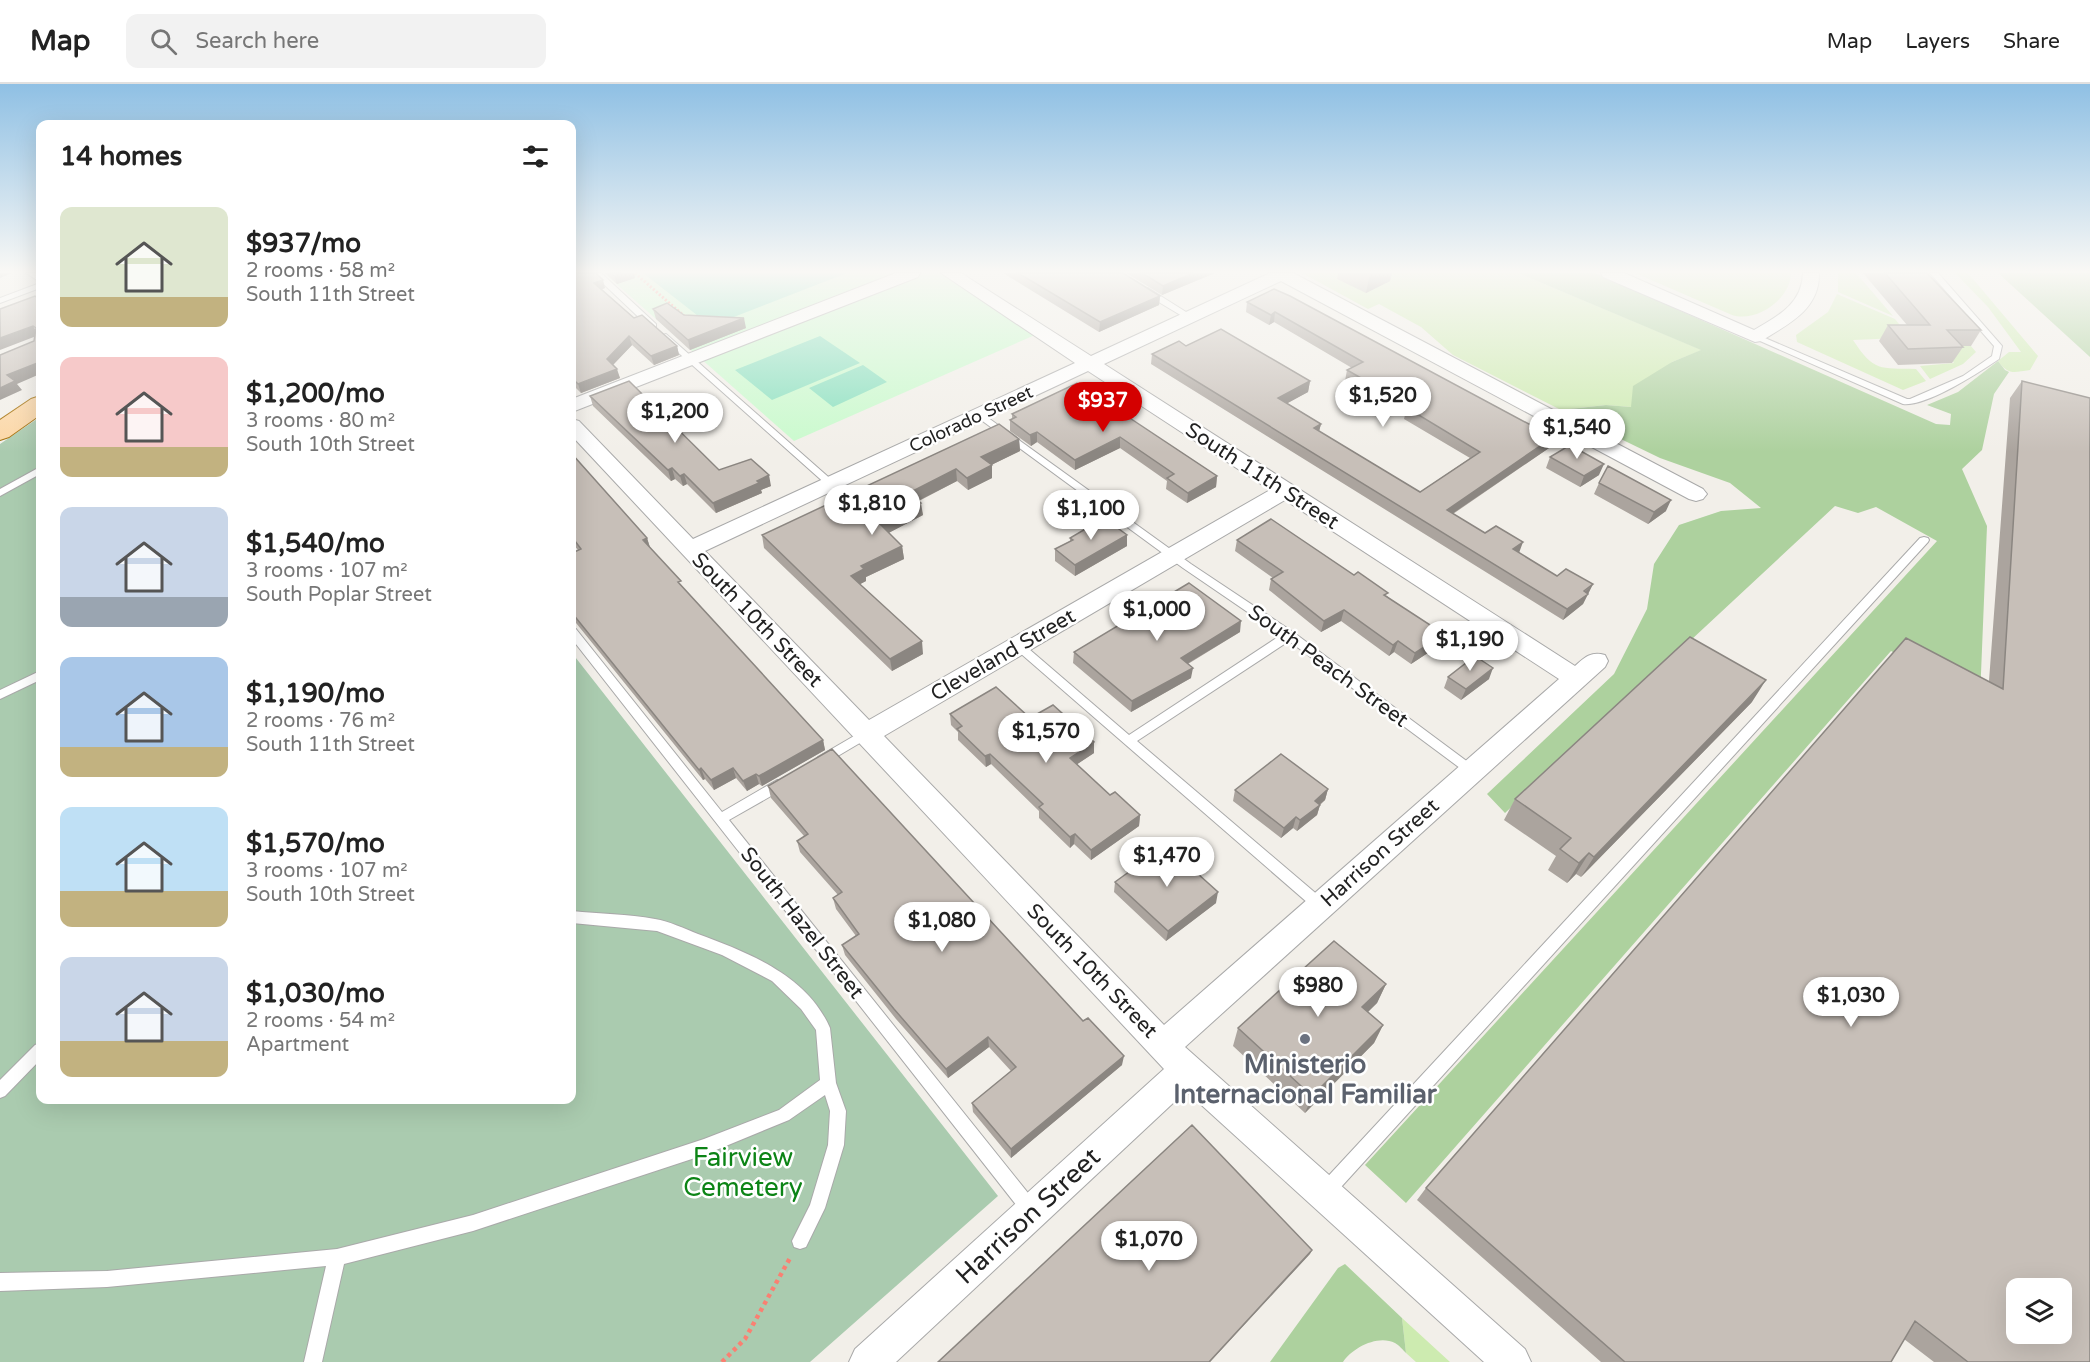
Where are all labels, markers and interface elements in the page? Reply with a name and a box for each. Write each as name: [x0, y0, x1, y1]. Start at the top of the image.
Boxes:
search box: [126, 14, 546, 68]
text: Map: [30, 24, 90, 58]
icon: search: [147, 25, 180, 58]
text: Search here: [195, 28, 319, 54]
text: Map: [1827, 29, 1872, 54]
text: Layers: [1905, 29, 1970, 54]
text: Share: [2003, 29, 2060, 54]
icon: filters: [519, 140, 552, 173]
text: 14 homes: [60, 141, 182, 172]
text: $937/mo: [246, 228, 361, 259]
icon: home: [108, 231, 180, 303]
text: 2 rooms · 58 m²: [246, 259, 395, 283]
text: South 11th Street: [246, 283, 415, 307]
pin: $1,520: [1334, 377, 1432, 428]
text: $1,200/mo: [246, 378, 385, 409]
icon: home: [108, 381, 180, 453]
street label: Colorado Street: [906, 381, 1036, 457]
pin: $937: [1067, 382, 1139, 433]
text: $1,520: [1349, 384, 1417, 408]
text: $937: [1078, 389, 1128, 413]
pin: $1,200: [626, 393, 724, 444]
text: $1,200: [641, 400, 709, 424]
text: 3 rooms · 80 m²: [246, 409, 395, 433]
pin: $1,540: [1528, 409, 1626, 460]
text: $1,540: [1543, 416, 1611, 440]
street label: South 11th Street: [1181, 417, 1343, 535]
text: South 10th Street: [246, 433, 415, 457]
pin: $1,810: [823, 485, 921, 536]
pin: $1,100: [1042, 490, 1140, 541]
text: $1,810: [838, 492, 906, 516]
text: $1,100: [1057, 497, 1125, 521]
text: $1,540/mo: [246, 528, 385, 559]
icon: home: [108, 531, 180, 603]
street label: South 10th Street: [686, 547, 828, 693]
text: 3 rooms · 107 m²: [246, 559, 408, 583]
text: South Poplar Street: [246, 583, 432, 607]
pin: $1,000: [1108, 591, 1206, 642]
text: $1,000: [1123, 598, 1191, 622]
street label: South Peach Street: [1243, 600, 1413, 732]
street label: Cleveland Street: [926, 603, 1080, 707]
pin: $1,190: [1421, 621, 1519, 672]
text: $1,190: [1436, 628, 1504, 652]
text: $1,190/mo: [246, 678, 385, 709]
icon: home: [108, 681, 180, 753]
text: 2 rooms · 76 m²: [246, 709, 395, 733]
pin: $1,570: [997, 713, 1095, 764]
text: $1,570: [1012, 720, 1080, 744]
text: South 11th Street: [246, 733, 415, 757]
street label: Harrison Street: [1316, 793, 1444, 913]
text: $1,570/mo: [246, 828, 385, 859]
icon: home: [108, 831, 180, 903]
pin: $1,470: [1118, 837, 1216, 888]
street label: South Hazel Street: [735, 842, 869, 1004]
text: $1,470: [1133, 844, 1201, 868]
text: 3 rooms · 107 m²: [246, 859, 408, 883]
text: South 10th Street: [246, 883, 415, 907]
street label: South 10th Street: [1021, 898, 1163, 1044]
pin: $1,080: [893, 902, 991, 953]
text: $1,080: [908, 909, 976, 933]
pin: $980: [1282, 967, 1354, 1018]
text: $980: [1293, 974, 1343, 998]
pin: $1,030: [1802, 977, 1900, 1028]
text: $1,030/mo: [246, 978, 385, 1009]
icon: home: [108, 981, 180, 1053]
text: $1,030: [1817, 984, 1885, 1008]
text: 2 rooms · 54 m²: [246, 1009, 395, 1033]
marker: Ministerio Internacional Familiar: [1298, 1032, 1312, 1046]
text: Apartment: [246, 1033, 349, 1057]
place label: Ministerio Internacional Familiar: [1173, 1049, 1438, 1110]
street label: Harrison Street: [949, 1141, 1107, 1291]
park label: Fairview Cemetery: [683, 1142, 803, 1203]
pin: $1,070: [1100, 1221, 1198, 1272]
text: $1,070: [1115, 1228, 1183, 1252]
map controls: [2006, 1278, 2072, 1344]
button: layers: [2006, 1278, 2072, 1344]

